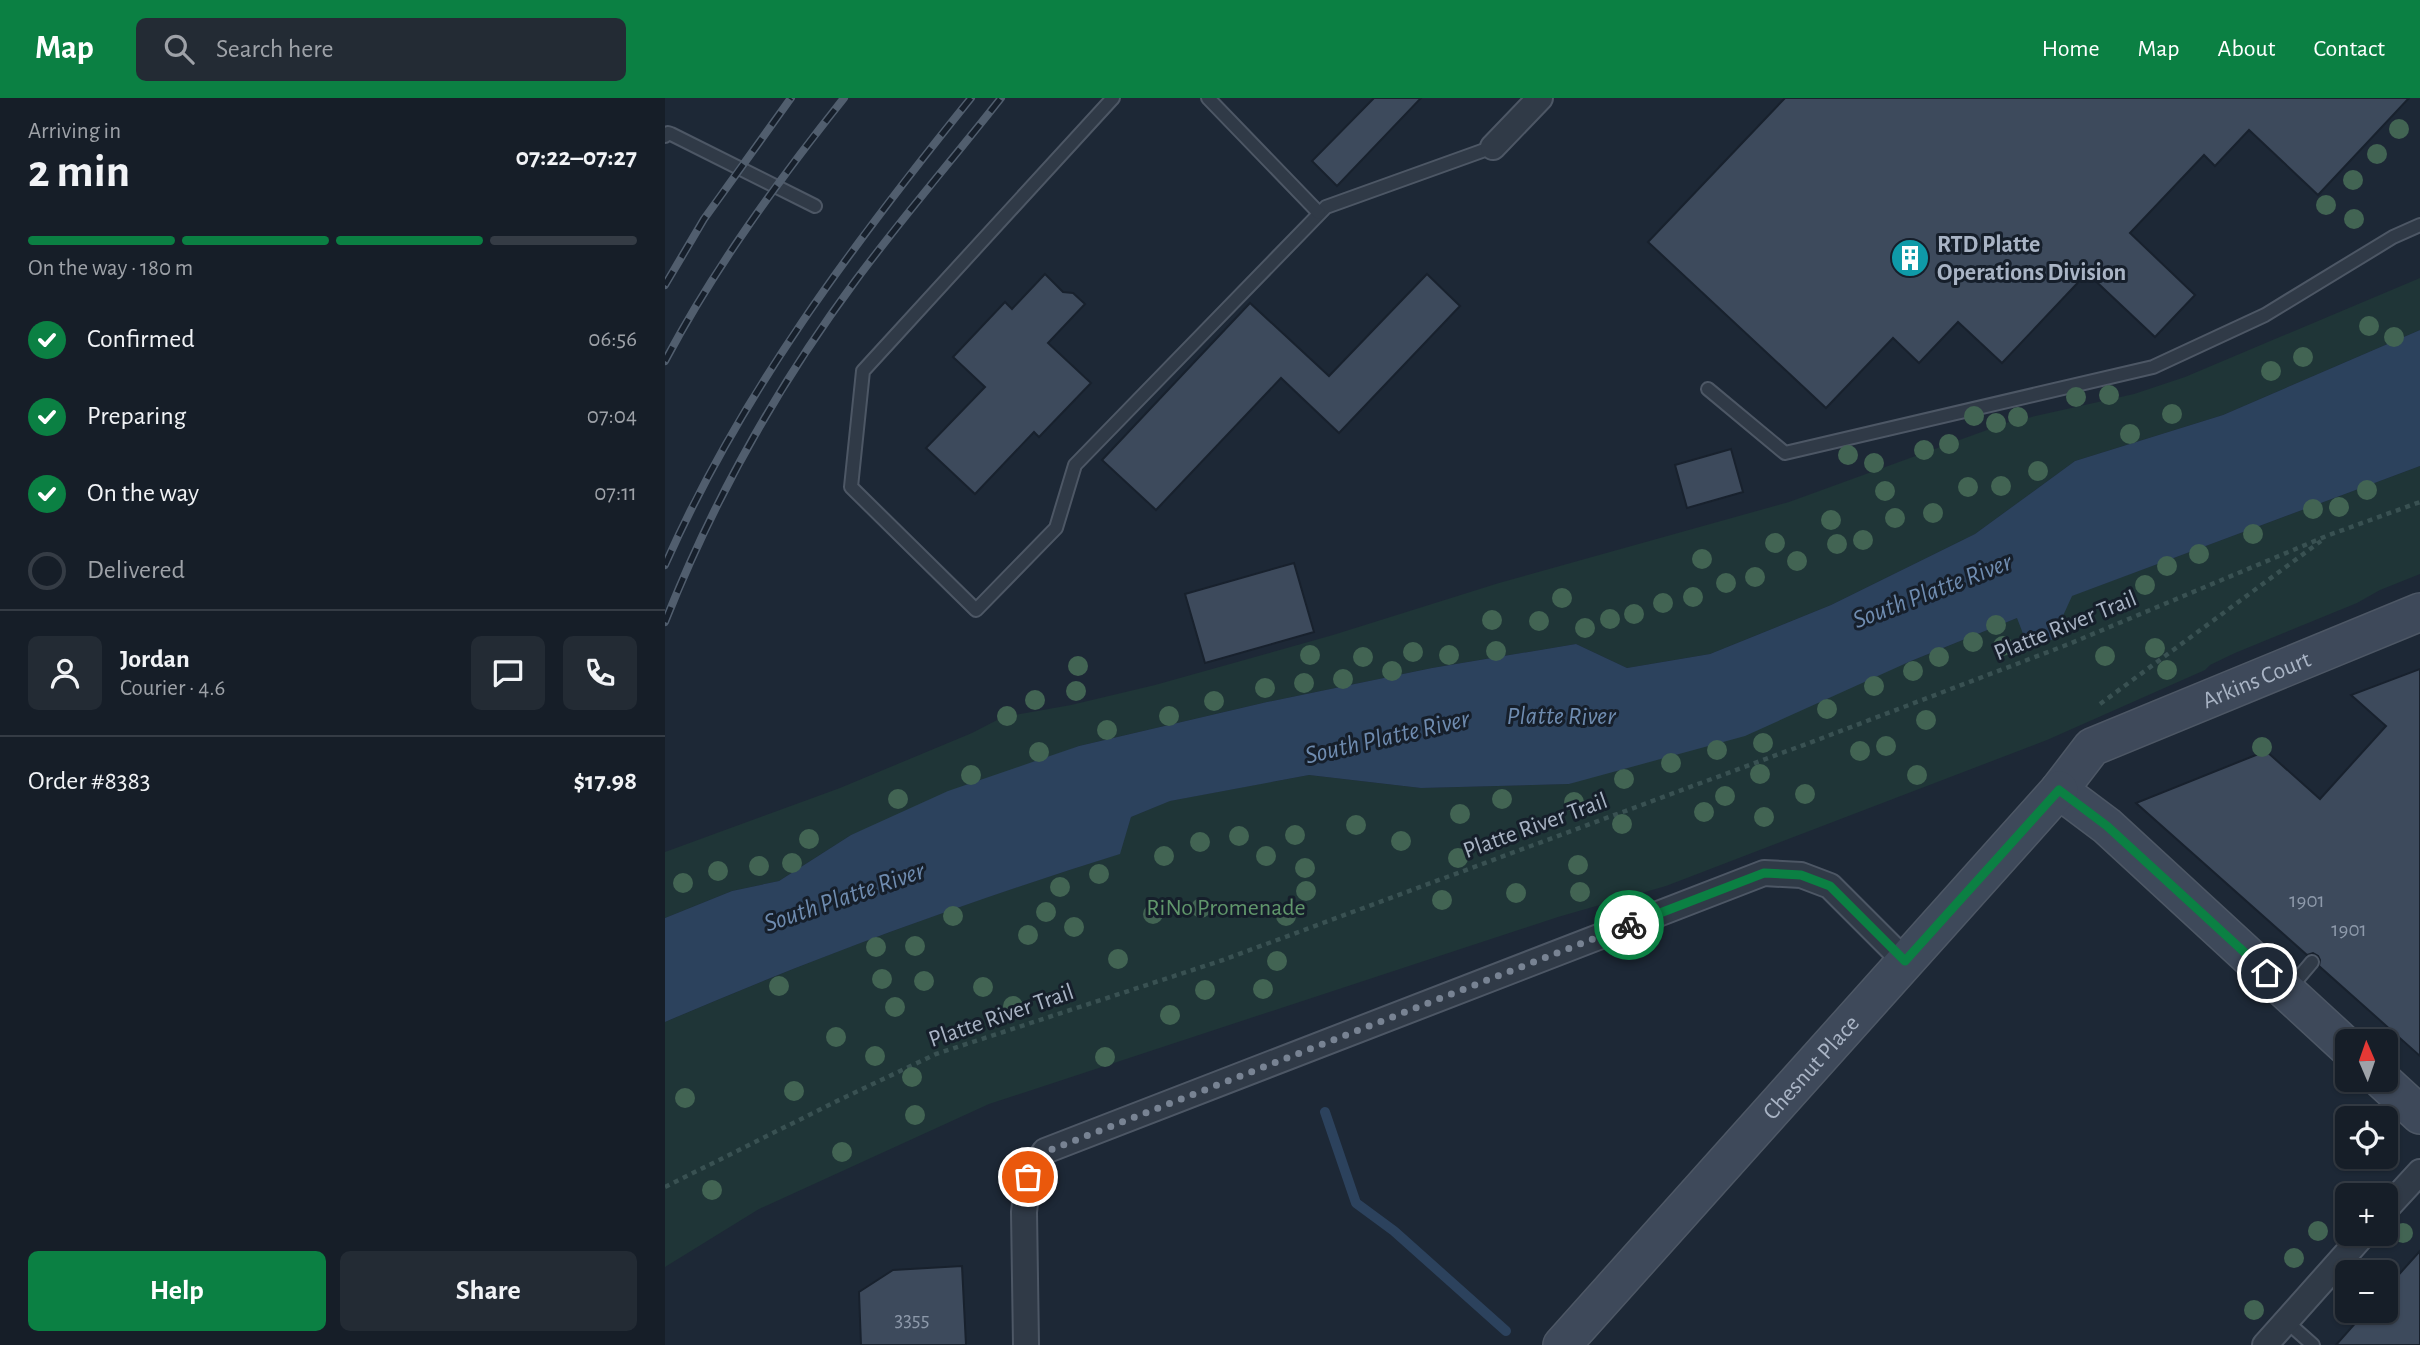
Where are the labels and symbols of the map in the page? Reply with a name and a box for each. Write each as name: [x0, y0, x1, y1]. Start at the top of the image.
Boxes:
place label: RTD Platte Operations Division: [1937, 233, 2126, 285]
building icon: RTD Platte Operations Division: [1889, 237, 1931, 279]
water label: South Platte River: [1849, 548, 2017, 633]
street label: Platte River Trail: [1991, 586, 2140, 665]
street label: Arkins Court: [2199, 647, 2314, 713]
water label: Platte River: [1506, 703, 1617, 729]
water label: South Platte River: [1302, 705, 1473, 769]
street label: Platte River Trail: [1460, 789, 1611, 863]
water label: South Platte River: [761, 857, 929, 937]
courier: [1594, 890, 1664, 960]
house number: 1901: [2289, 890, 2325, 911]
park label: RiNo Promenade: [1146, 896, 1306, 920]
house number: 1901: [2331, 919, 2367, 940]
pin: [2237, 943, 2297, 1003]
street label: Platte River Trail: [926, 980, 1077, 1052]
street label: Chesnut Place: [1759, 1011, 1864, 1125]
north arrow: [2335, 1029, 2397, 1092]
pin: [998, 1147, 1058, 1207]
house number: 3355: [895, 1309, 929, 1330]

